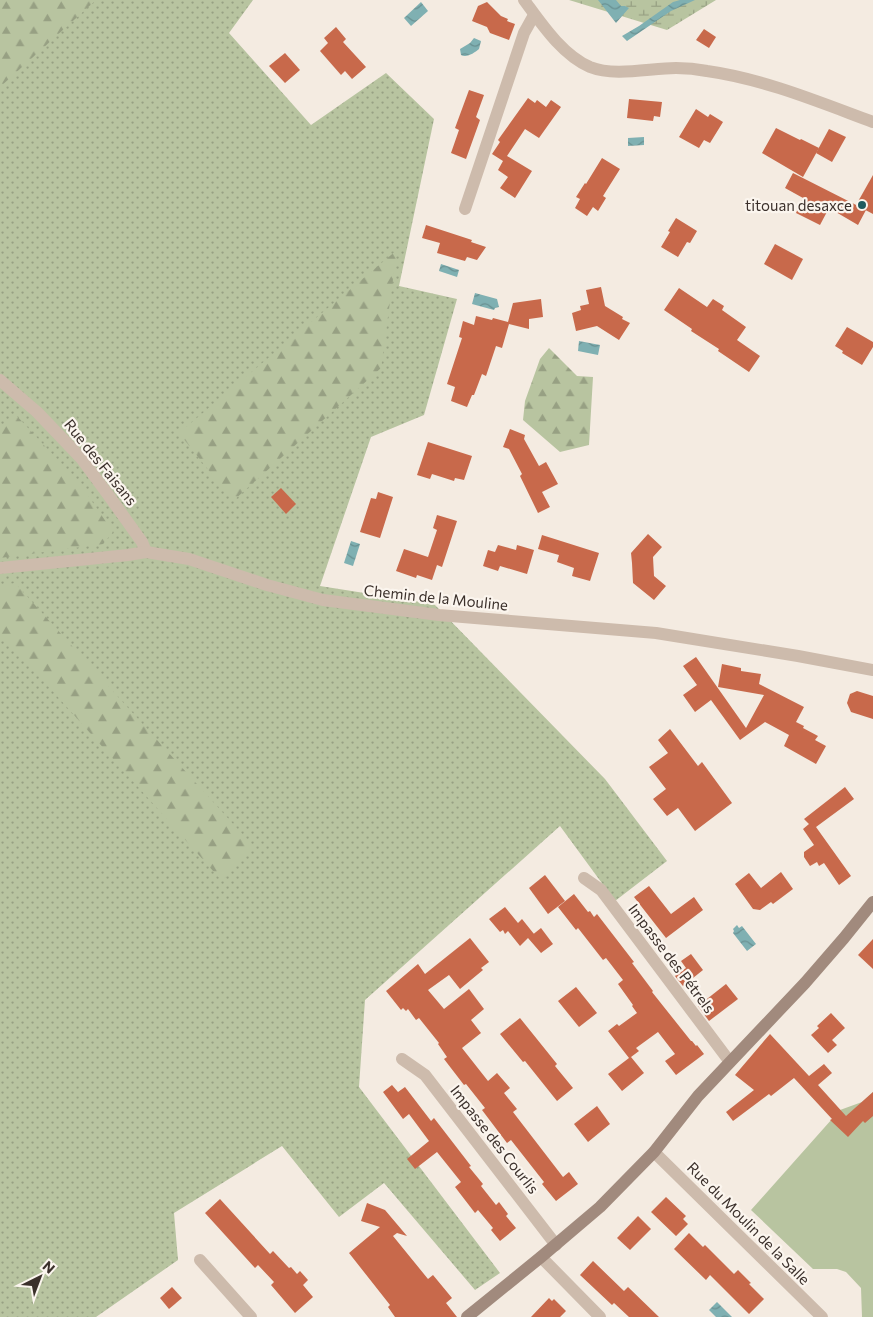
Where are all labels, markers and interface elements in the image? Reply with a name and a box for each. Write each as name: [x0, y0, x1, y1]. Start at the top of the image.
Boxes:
place label: titouan desaxce: [745, 196, 852, 214]
marker: titouan desaxce: [856, 199, 868, 211]
street label: Rue des Faisans: [61, 415, 141, 509]
street label: Chemin de la Mouline: [363, 580, 509, 614]
street label: Impasse des Pétrels: [625, 900, 719, 1016]
street label: Impasse des Courlis: [447, 1081, 543, 1197]
street label: Rue du Moulin de la Salle: [684, 1158, 814, 1288]
north arrow: [15, 1252, 65, 1302]
text: N: [39, 1257, 59, 1277]

